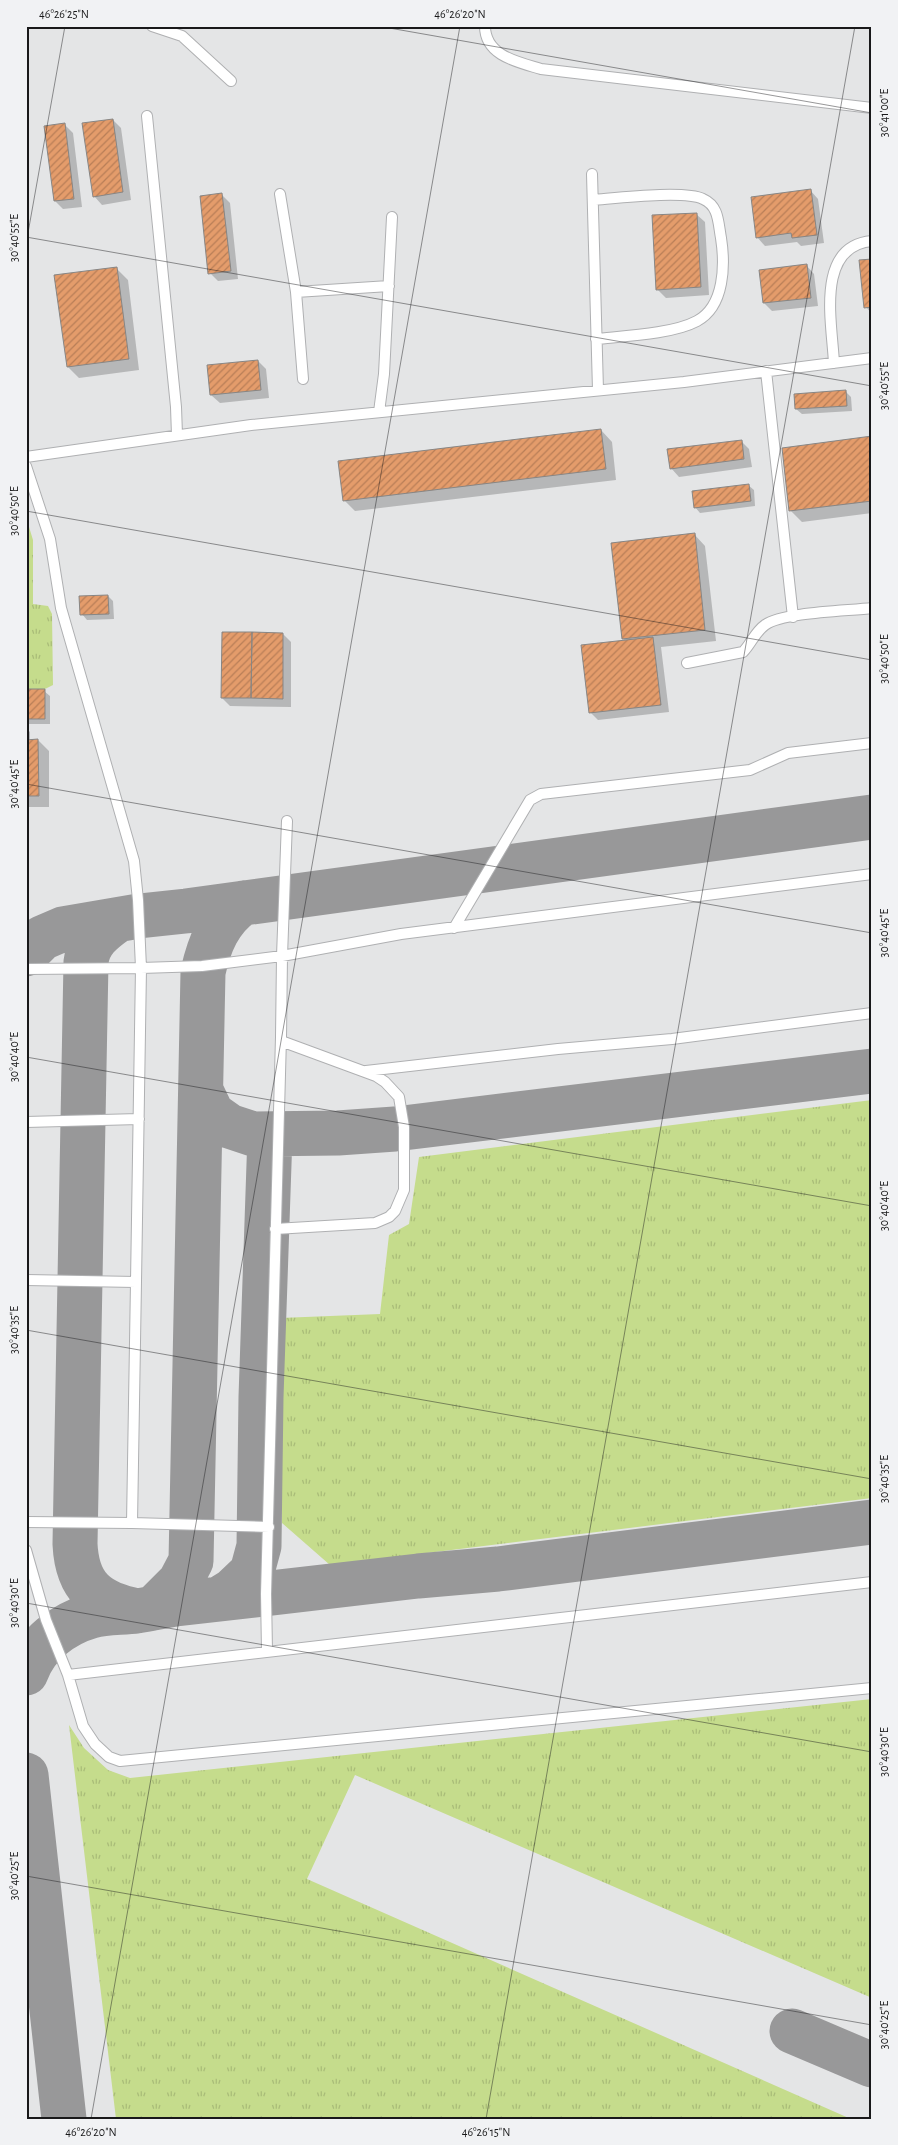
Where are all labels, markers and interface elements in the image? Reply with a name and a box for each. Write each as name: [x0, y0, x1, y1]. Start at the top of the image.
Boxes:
text: 46°26'25"N: [39, 8, 89, 20]
text: 46°26'20"N: [434, 8, 486, 20]
text: 30°41'00"E: [878, 89, 890, 137]
text: 30°40'55"E: [8, 214, 20, 262]
text: 30°40'55"E: [878, 362, 890, 410]
text: 30°40'50"E: [8, 486, 20, 536]
text: 30°40'50"E: [878, 634, 890, 684]
text: 30°40'45"E: [8, 759, 20, 808]
text: 30°40'45"E: [878, 908, 890, 957]
text: 30°40'40"E: [8, 1032, 20, 1082]
text: 30°40'40"E: [878, 1181, 890, 1231]
text: 30°40'35"E: [8, 1306, 20, 1354]
text: 30°40'35"E: [878, 1455, 890, 1503]
text: 30°40'30"E: [8, 1578, 20, 1628]
text: 30°40'30"E: [878, 1727, 890, 1777]
text: 30°40'25"E: [8, 1852, 20, 1900]
text: 30°40'25"E: [878, 2001, 890, 2049]
text: 46°26'20"N: [65, 2126, 117, 2138]
text: 46°26'15"N: [462, 2126, 510, 2138]

